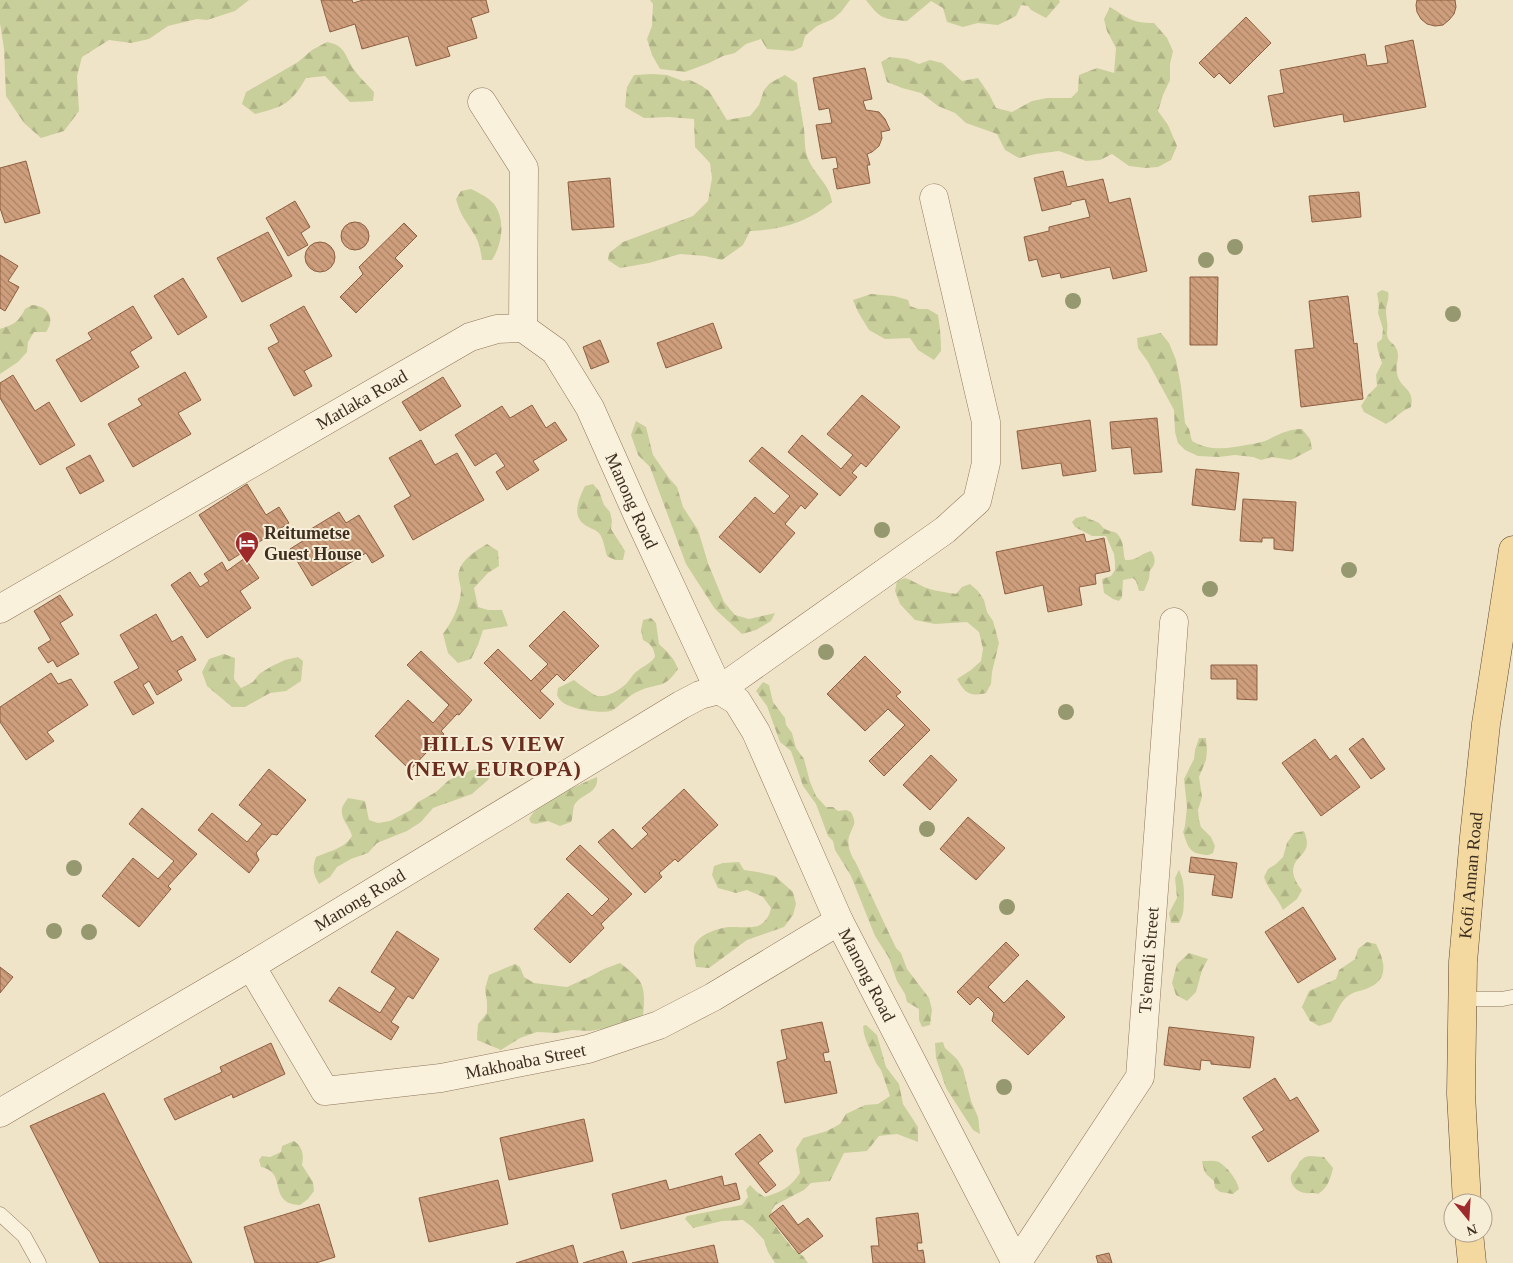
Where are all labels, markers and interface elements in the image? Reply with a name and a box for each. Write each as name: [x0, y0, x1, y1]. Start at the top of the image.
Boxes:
street label: Matlaka Road: [313, 366, 411, 434]
street label: Manong Road: [601, 450, 662, 552]
place label: Reitumetse Guest House: [264, 523, 362, 564]
hotel icon: Reitumetse Guest House: [234, 530, 260, 564]
district label: HILLS VIEW (NEW EUROPA): [406, 731, 582, 781]
street label: Kofi Annan Road: [1455, 811, 1487, 940]
street label: Manong Road: [311, 865, 409, 935]
street label: Ts'emeli Street: [1135, 906, 1163, 1014]
street label: Manong Road: [834, 925, 899, 1025]
street label: Makhoaba Street: [463, 1040, 587, 1083]
north arrow: [1443, 1193, 1493, 1243]
text: N: [1465, 1221, 1479, 1239]

